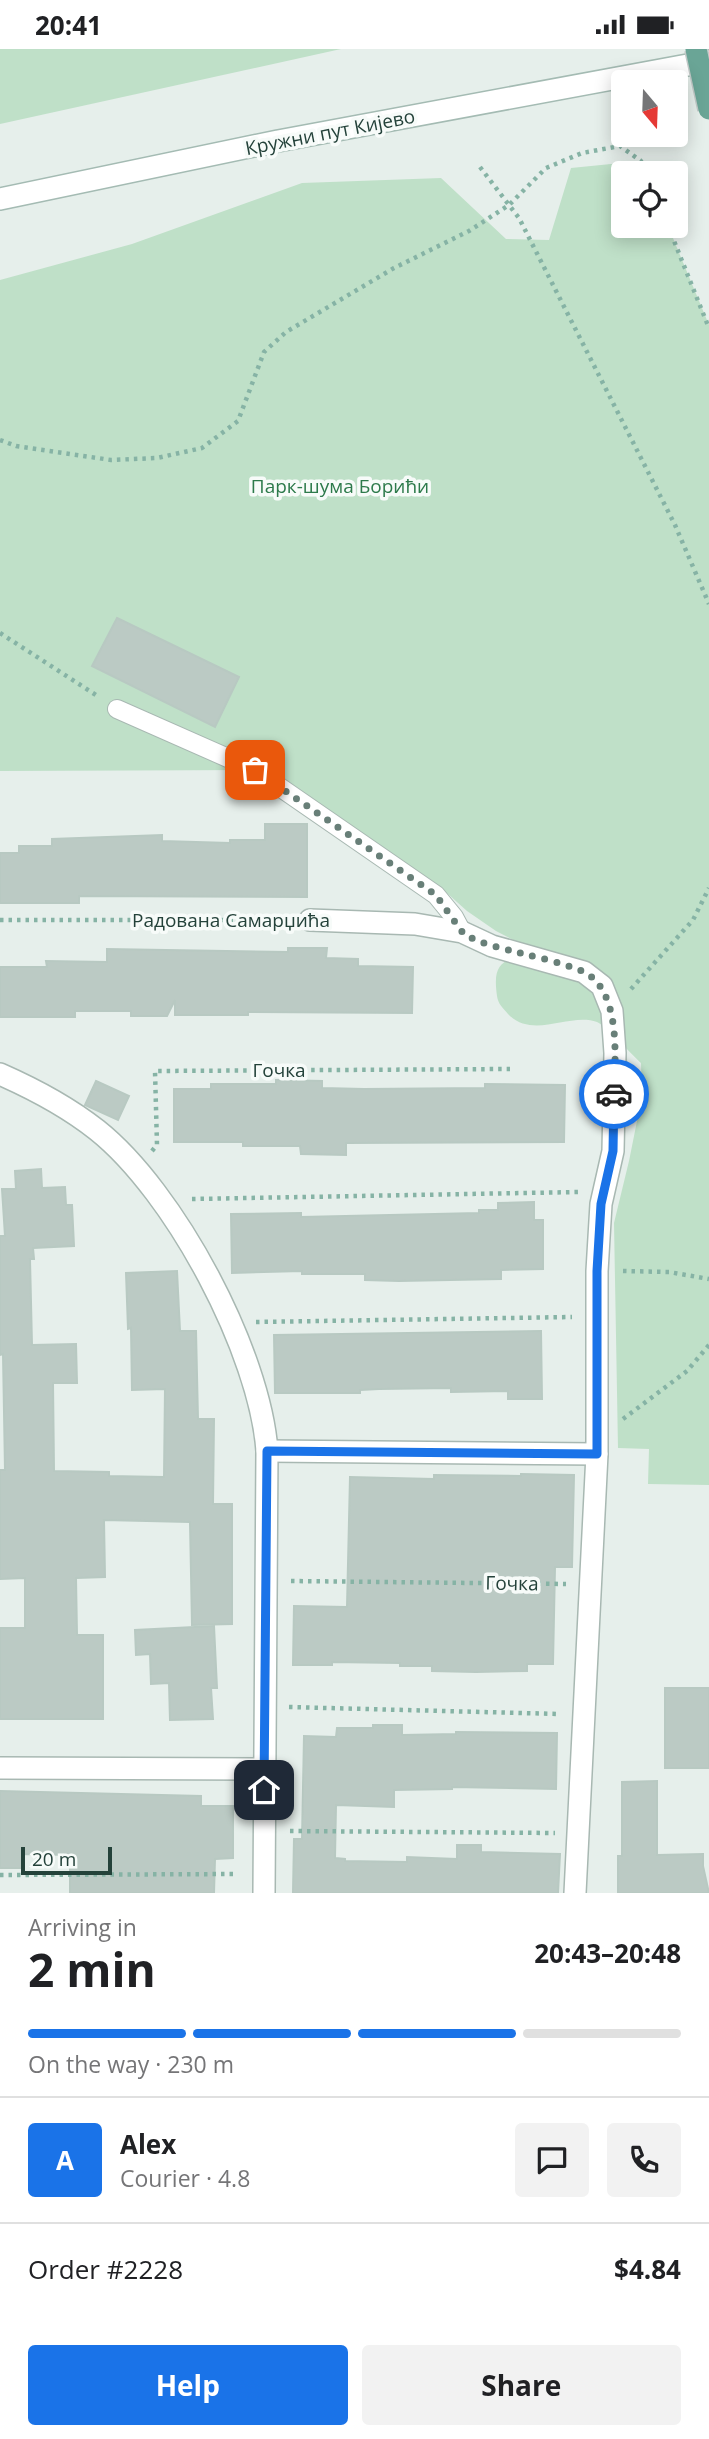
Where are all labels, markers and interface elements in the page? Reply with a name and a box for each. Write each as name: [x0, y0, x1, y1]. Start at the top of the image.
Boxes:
text: 20:41: [35, 7, 102, 43]
north arrow: [611, 70, 688, 147]
map controls: [611, 70, 688, 238]
street label: Кружни пут Кијево: [243, 103, 417, 161]
button: locate: [611, 161, 688, 238]
park label: Парк-шума Борићи: [251, 473, 429, 499]
pin: [225, 740, 285, 800]
icon: bag: [236, 751, 274, 789]
street label: Радована Самарџића: [132, 907, 330, 933]
street label: Гочка: [252, 1057, 306, 1083]
courier: [579, 1059, 649, 1129]
icon: car: [595, 1075, 633, 1113]
street label: Гочка: [485, 1570, 539, 1596]
pin: [234, 1760, 294, 1820]
icon: home: [245, 1771, 283, 1809]
scale bar: [21, 1844, 112, 1876]
text: 20 m: [32, 1846, 76, 1872]
text: Arriving in: [28, 1911, 137, 1943]
text: 20:43–20:48: [534, 1935, 681, 1971]
text: 2 min: [28, 1938, 156, 2000]
text: On the way · 230 m: [28, 2048, 234, 2080]
button: chat: [515, 2123, 589, 2197]
button: phone: [607, 2123, 681, 2197]
text: Alex: [120, 2126, 176, 2162]
text: A: [56, 2142, 74, 2178]
text: Courier · 4.8: [120, 2162, 250, 2194]
text: Order #2228: [28, 2251, 183, 2287]
text: $4.84: [614, 2251, 681, 2287]
button: Help: [28, 2345, 348, 2425]
button: Share: [362, 2345, 681, 2425]

